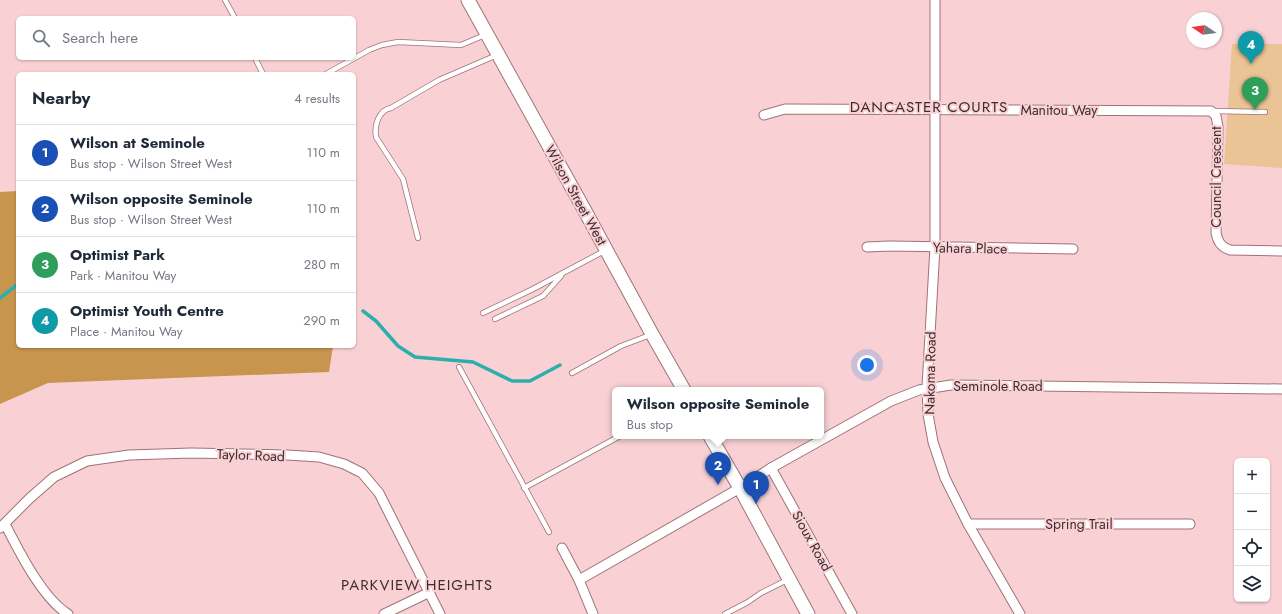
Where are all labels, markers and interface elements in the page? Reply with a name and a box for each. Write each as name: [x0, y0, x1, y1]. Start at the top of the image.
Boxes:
north arrow: [1186, 12, 1222, 48]
search box: [16, 16, 356, 60]
icon: search: [30, 27, 52, 49]
text: Search here: [62, 27, 138, 49]
pin: 4: [1238, 31, 1264, 64]
pin: 3: [1242, 77, 1268, 110]
text: Nearby: [32, 86, 90, 110]
text: 4 results: [294, 89, 340, 108]
district label: DANCASTER COURTS: [850, 96, 1008, 118]
street label: Manitou Way: [1021, 100, 1098, 120]
street label: Council Crescent: [1206, 126, 1226, 228]
text: Wilson at Seminole: [70, 132, 205, 154]
street label: Wilson Street West: [540, 141, 612, 249]
text: 1: [42, 143, 48, 162]
text: 110 m: [306, 143, 340, 162]
text: Bus stop · Wilson Street West: [70, 154, 232, 173]
text: Wilson opposite Seminole: [70, 188, 253, 210]
text: 2: [41, 199, 49, 218]
text: 110 m: [306, 199, 340, 218]
text: Bus stop · Wilson Street West: [70, 210, 232, 229]
street label: Yahara Place: [933, 237, 1007, 259]
text: Optimist Park: [70, 244, 165, 266]
text: 3: [41, 255, 49, 274]
text: 280 m: [304, 255, 340, 274]
text: Park · Manitou Way: [70, 266, 176, 285]
text: Optimist Youth Centre: [70, 300, 224, 322]
text: 4: [40, 311, 50, 330]
text: 290 m: [303, 311, 340, 330]
text: Place · Manitou Way: [70, 322, 182, 341]
street label: Nakoma Road: [919, 331, 941, 415]
your location: [857, 355, 877, 375]
street label: Seminole Road: [953, 376, 1043, 396]
popup: [612, 387, 824, 439]
text: Wilson opposite Seminole: [627, 393, 809, 415]
text: Bus stop: [627, 415, 673, 434]
street label: Taylor Road: [217, 444, 285, 466]
pin: 2: [705, 452, 731, 485]
map controls: [1234, 458, 1270, 602]
button: +: [1234, 458, 1270, 494]
pin: 1: [743, 471, 769, 504]
button: −: [1234, 494, 1270, 530]
street label: Sioux Road: [787, 507, 837, 575]
street label: Spring Trail: [1045, 514, 1113, 534]
button: locate: [1234, 530, 1270, 566]
button: layers: [1234, 566, 1270, 602]
district label: PARKVIEW HEIGHTS: [341, 574, 493, 596]

